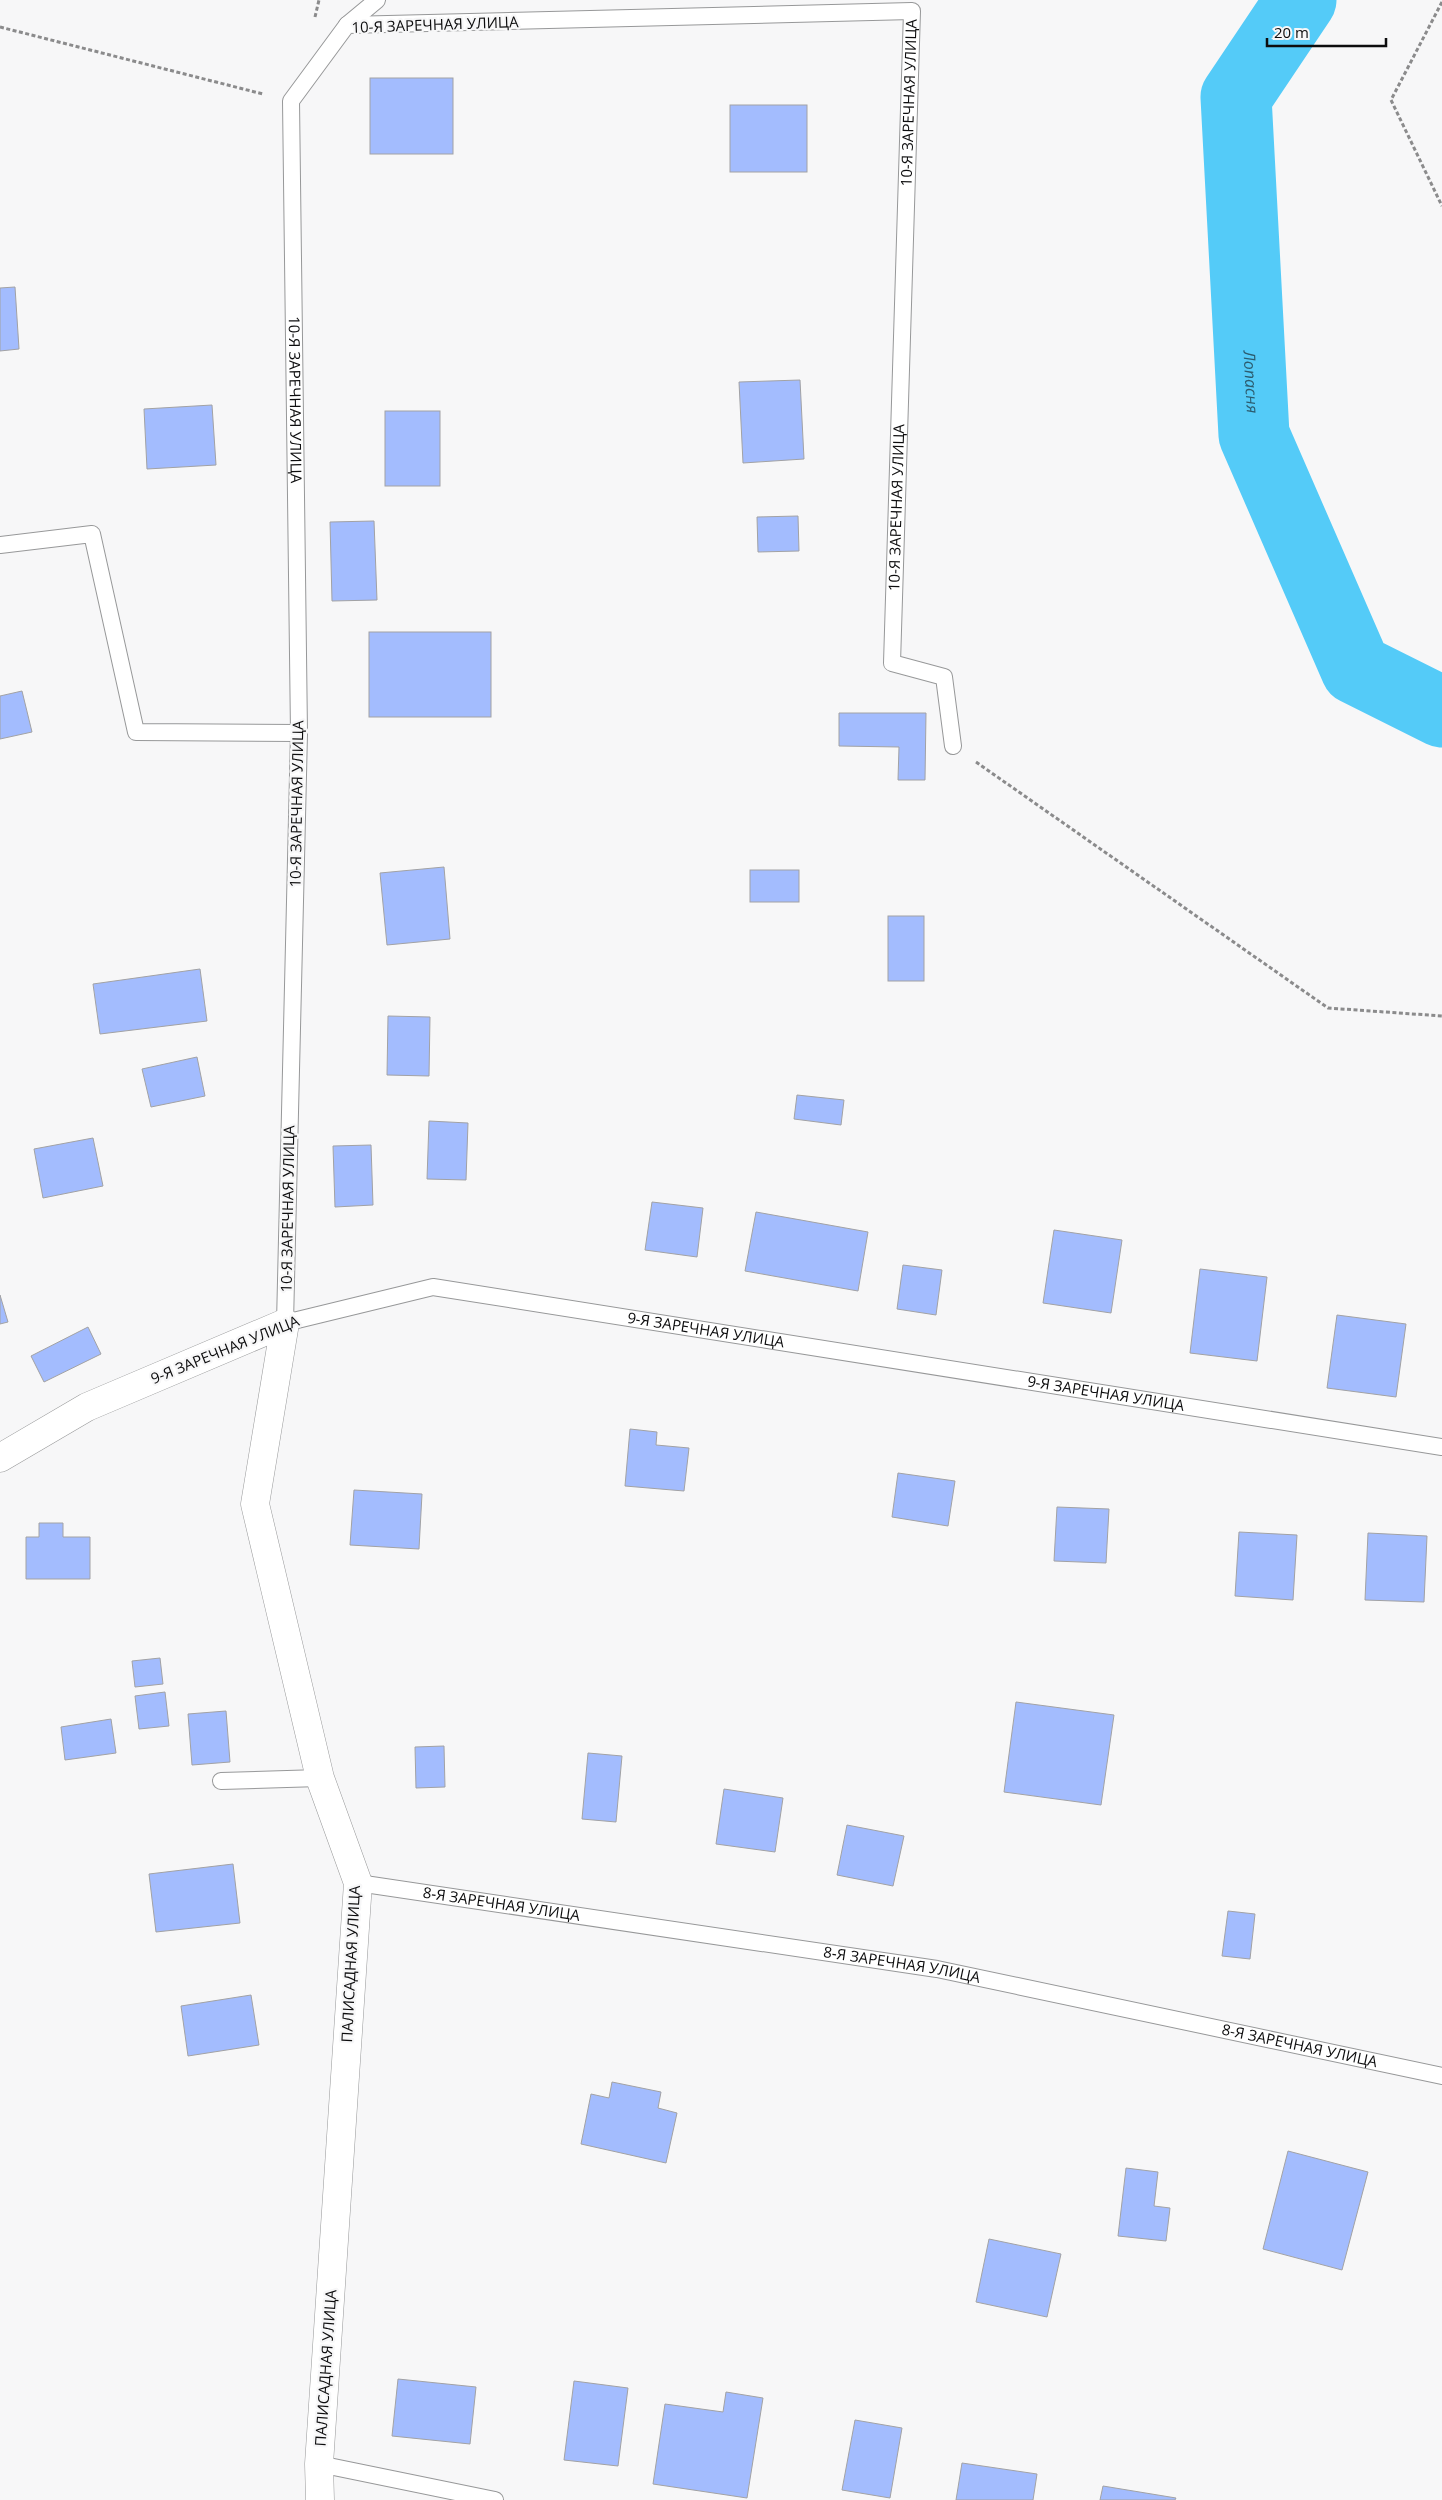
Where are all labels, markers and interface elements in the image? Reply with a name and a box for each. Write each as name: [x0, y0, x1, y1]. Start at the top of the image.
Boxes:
street label: 10-Я ЗАРЕЧНАЯ УЛИЦА: [351, 11, 519, 37]
scale bar: [1267, 15, 1386, 47]
street label: 10-Я ЗАРЕЧНАЯ УЛИЦА: [896, 18, 921, 187]
text: 20 m: [1274, 22, 1309, 42]
street label: 10-Я ЗАРЕЧНАЯ УЛИЦА: [285, 316, 307, 484]
water label: Лопасня: [1238, 349, 1264, 414]
street label: 10-Я ЗАРЕЧНАЯ УЛИЦА: [883, 423, 908, 591]
street label: 10-Я ЗАРЕЧНАЯ УЛИЦА: [285, 720, 307, 888]
street label: 10-Я ЗАРЕЧНАЯ УЛИЦА: [276, 1125, 298, 1293]
street label: 9-Я ЗАРЕЧНАЯ УЛИЦА: [626, 1307, 786, 1352]
street label: 9-Я ЗАРЕЧНАЯ УЛИЦА: [147, 1310, 302, 1388]
street label: 9-Я ЗАРЕЧНАЯ УЛИЦА: [1026, 1370, 1186, 1415]
street label: 8-Я ЗАРЕЧНАЯ УЛИЦА: [422, 1882, 582, 1925]
street label: ПАЛИСАДНАЯ УЛИЦА: [336, 1884, 364, 2043]
street label: 8-Я ЗАРЕЧНАЯ УЛИЦА: [822, 1941, 983, 1987]
street label: 8-Я ЗАРЕЧНАЯ УЛИЦА: [1220, 2019, 1380, 2071]
street label: ПАЛИСАДНАЯ УЛИЦА: [310, 2288, 340, 2447]

